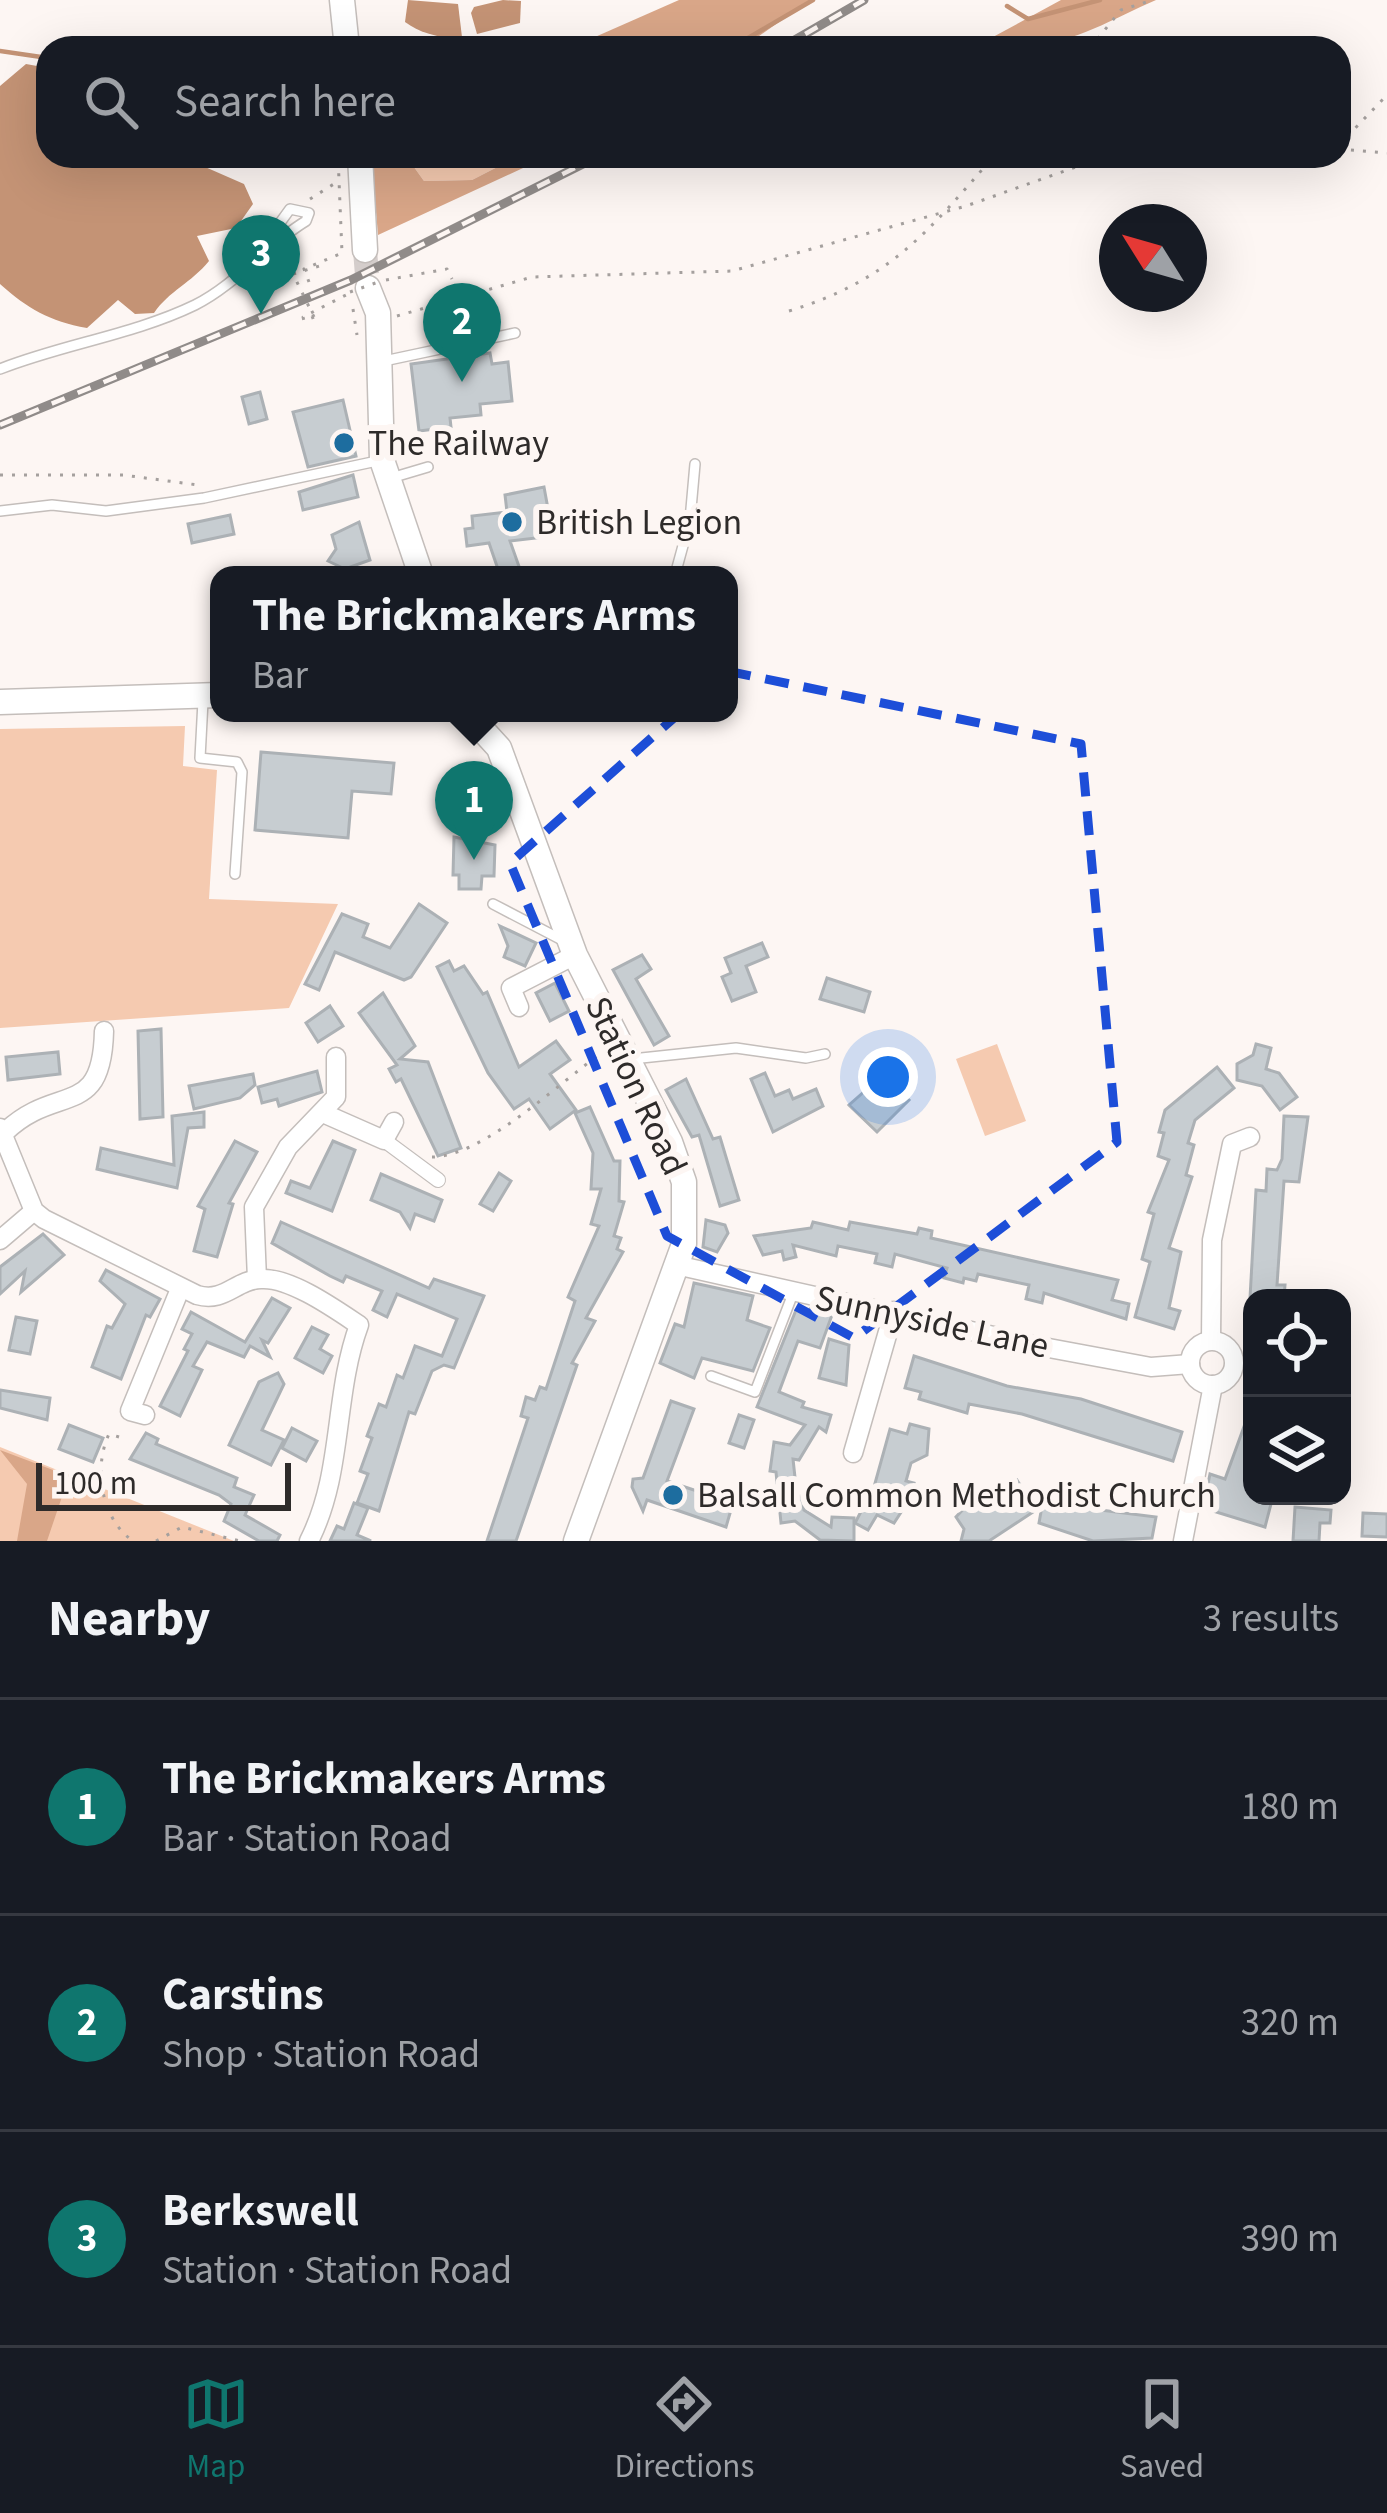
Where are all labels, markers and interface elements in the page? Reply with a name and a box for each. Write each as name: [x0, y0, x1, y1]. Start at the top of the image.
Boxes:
search box: [36, 36, 1351, 168]
icon: search: [78, 69, 144, 135]
text: Search here: [174, 70, 396, 134]
north arrow: [1099, 204, 1207, 312]
pin: 3: [222, 215, 300, 314]
pin: 2: [423, 283, 501, 382]
place label: The Railway: [368, 418, 549, 469]
marker: The Railway: [331, 430, 357, 456]
place label: British Legion: [536, 497, 742, 548]
marker: British Legion: [499, 509, 525, 535]
popup: [210, 566, 738, 722]
text: The Brickmakers Arms: [252, 584, 696, 648]
text: Bar: [252, 648, 308, 704]
pin: 1: [435, 761, 513, 860]
street label: Station Road: [572, 988, 700, 1184]
your location: [858, 1047, 918, 1107]
street label: Sunnyside Lane: [811, 1272, 1053, 1372]
map controls: [1243, 1289, 1351, 1505]
button: locate: [1243, 1289, 1351, 1397]
button: layers: [1243, 1397, 1351, 1505]
scale bar: [36, 1457, 291, 1510]
text: 100 m: [54, 1460, 137, 1507]
place label: Balsall Common Methodist Church: [697, 1470, 1216, 1521]
marker: Balsall Common Methodist Church: [660, 1482, 686, 1508]
text: Nearby: [48, 1583, 210, 1655]
text: 3 results: [1203, 1591, 1339, 1647]
text: The Brickmakers Arms: [162, 1747, 606, 1811]
text: 1: [77, 1779, 97, 1835]
text: 180 m: [1241, 1779, 1339, 1835]
text: Bar · Station Road: [162, 1811, 452, 1867]
text: Carstins: [162, 1963, 324, 2027]
text: 2: [77, 1995, 97, 2051]
text: 320 m: [1241, 1995, 1339, 2051]
text: Shop · Station Road: [162, 2027, 480, 2083]
text: Berkswell: [162, 2179, 359, 2243]
text: 3: [77, 2211, 97, 2267]
text: 390 m: [1241, 2211, 1339, 2267]
text: Station · Station Road: [162, 2243, 512, 2299]
tab: Map: [183, 2371, 249, 2490]
tab: Directions: [615, 2371, 754, 2490]
tab: Saved: [1120, 2371, 1204, 2490]

